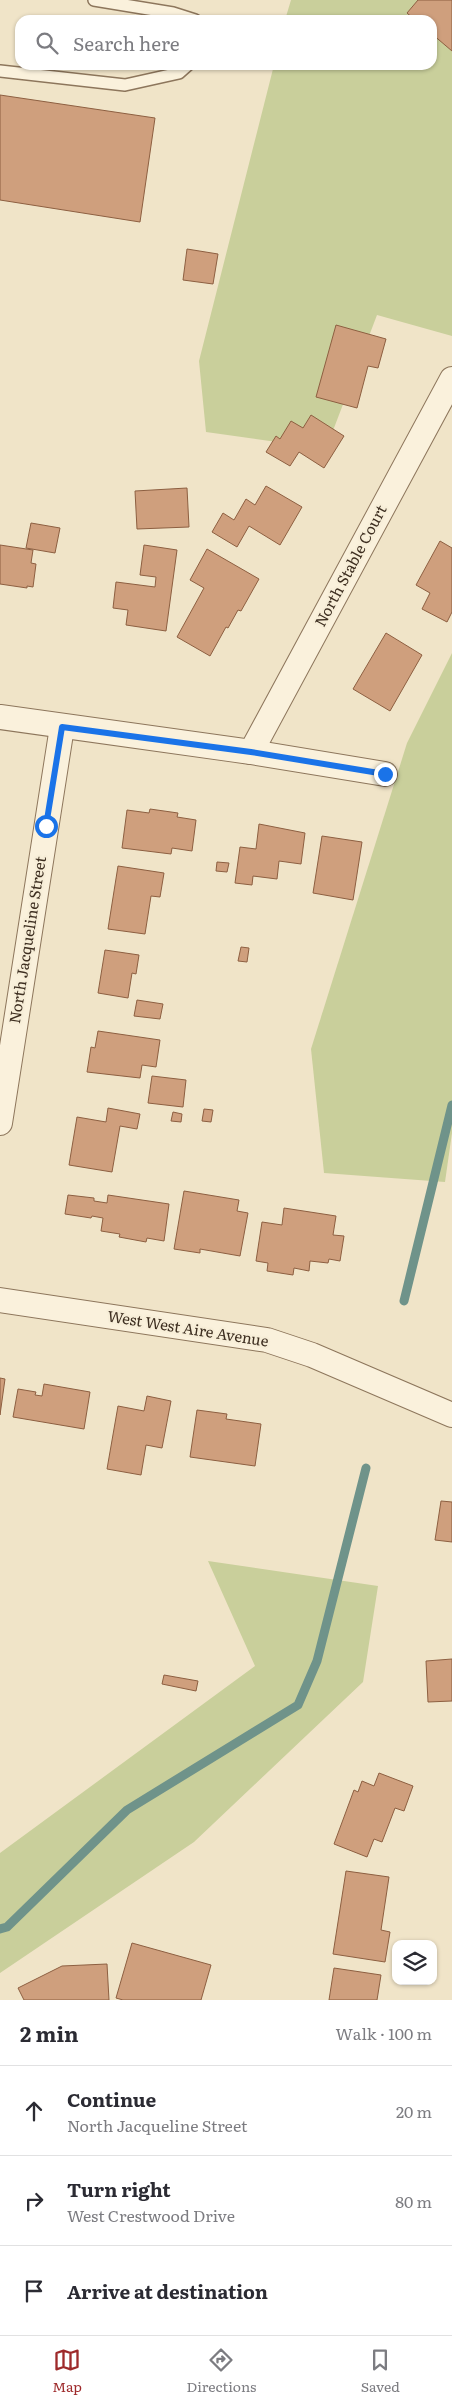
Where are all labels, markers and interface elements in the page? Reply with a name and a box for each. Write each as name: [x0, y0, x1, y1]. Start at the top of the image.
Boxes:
search box: [15, 15, 437, 70]
icon: search: [33, 29, 61, 57]
text: Search here: [73, 29, 180, 57]
street label: North Stable Court: [308, 500, 392, 630]
route end: [374, 763, 397, 786]
route start: [35, 815, 58, 838]
street label: North Jacqueline Street: [2, 854, 51, 1025]
street label: West West Aire Avenue: [106, 1303, 271, 1352]
map controls: [392, 1940, 437, 1985]
button: layers: [392, 1940, 437, 1985]
text: 2 min: [20, 2017, 79, 2048]
text: Walk · 100 m: [336, 2021, 432, 2045]
text: Continue: [67, 2085, 156, 2113]
icon: ahead: [20, 2097, 48, 2125]
text: 20 m: [396, 2099, 432, 2123]
text: North Jacqueline Street: [67, 2113, 247, 2137]
text: Turn right: [67, 2175, 171, 2203]
icon: right: [20, 2187, 48, 2215]
text: 80 m: [395, 2189, 432, 2213]
text: West Crestwood Drive: [67, 2203, 235, 2227]
icon: arrive: [20, 2277, 48, 2305]
text: Arrive at destination: [67, 2277, 268, 2305]
tab: Map: [52, 2346, 82, 2396]
tab: Directions: [186, 2346, 256, 2396]
tab: Saved: [361, 2346, 400, 2396]

